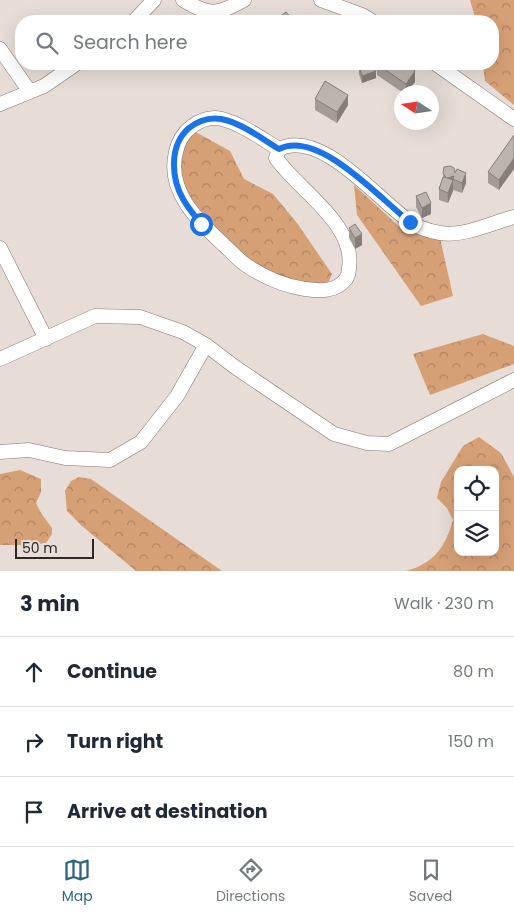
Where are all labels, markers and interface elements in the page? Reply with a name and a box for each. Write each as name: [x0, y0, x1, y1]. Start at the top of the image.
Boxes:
search box: [15, 15, 499, 70]
icon: search: [33, 29, 61, 57]
text: Search here: [73, 29, 187, 56]
north arrow: [394, 85, 439, 130]
route end: [399, 211, 422, 234]
route start: [190, 213, 213, 236]
map controls: [454, 466, 499, 556]
button: locate: [454, 466, 499, 511]
button: layers: [454, 511, 499, 556]
scale bar: [15, 536, 94, 559]
text: 50 m: [22, 538, 58, 558]
text: 3 min: [20, 589, 80, 618]
text: Walk · 230 m: [394, 592, 494, 615]
icon: ahead: [20, 658, 48, 686]
text: Continue: [67, 658, 157, 685]
text: 80 m: [453, 660, 494, 683]
icon: right: [20, 728, 48, 756]
text: Turn right: [67, 728, 163, 755]
text: 150 m: [448, 730, 494, 753]
icon: arrive: [20, 798, 48, 826]
text: Arrive at destination: [67, 798, 268, 825]
tab: Map: [62, 856, 93, 907]
tab: Directions: [216, 856, 285, 907]
tab: Saved: [409, 856, 452, 907]

